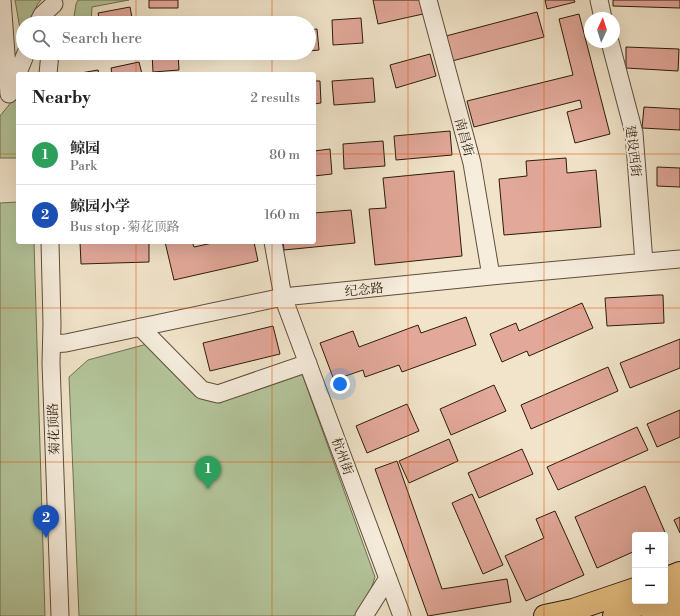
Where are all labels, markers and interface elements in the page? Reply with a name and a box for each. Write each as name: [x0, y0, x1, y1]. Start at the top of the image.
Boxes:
north arrow: [584, 12, 620, 48]
search box: [16, 16, 316, 60]
icon: search: [30, 27, 52, 49]
text: Search here: [62, 29, 142, 48]
text: Nearby: [32, 87, 91, 109]
text: 2 results: [251, 90, 300, 106]
street label: 南昌街: [451, 116, 477, 158]
street label: 建设西街: [622, 124, 644, 178]
text: 鲸园: [70, 139, 100, 158]
text: 1: [42, 147, 48, 163]
text: 80 m: [269, 147, 300, 163]
text: Park: [70, 158, 97, 174]
text: 鲸园小学: [70, 197, 130, 216]
text: 2: [41, 207, 49, 223]
text: 160 m: [264, 207, 300, 223]
text: Bus stop · 菊花顶路: [70, 219, 180, 235]
street label: 纪念路: [344, 280, 384, 300]
your location: [330, 374, 350, 394]
street label: 菊花顶路: [45, 403, 63, 455]
street label: 杭州街: [328, 435, 356, 477]
pin: 1: [195, 456, 221, 489]
pin: 2: [33, 505, 59, 538]
map controls: [632, 532, 668, 604]
button: +: [632, 532, 668, 568]
button: −: [632, 568, 668, 604]

